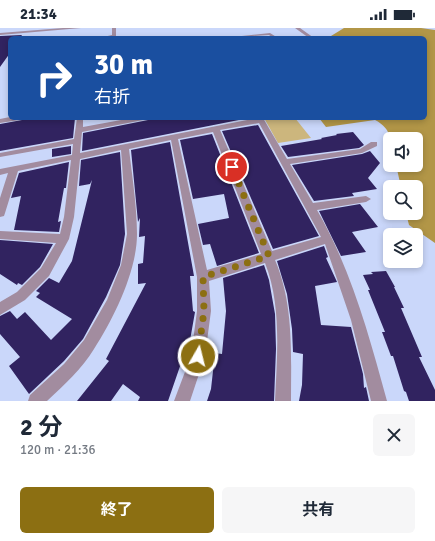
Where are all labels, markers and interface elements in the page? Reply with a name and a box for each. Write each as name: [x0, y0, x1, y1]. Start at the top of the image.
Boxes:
text: 21:34: [20, 5, 57, 23]
text: 30 m: [94, 48, 153, 82]
icon: right: [28, 52, 80, 104]
text: 右折: [94, 86, 130, 108]
map controls: [383, 132, 423, 268]
button: sound: [383, 132, 423, 172]
pin: [215, 150, 249, 184]
icon: arrive: [221, 156, 243, 178]
button: search: [383, 180, 423, 220]
button: layers: [383, 228, 423, 268]
position arrow: [177, 335, 219, 377]
text: 2 分: [20, 412, 62, 442]
button: close: [373, 414, 415, 456]
text: 120 m · 21:36: [20, 442, 96, 458]
button: 終了: [20, 487, 214, 533]
button: 共有: [222, 487, 415, 533]

